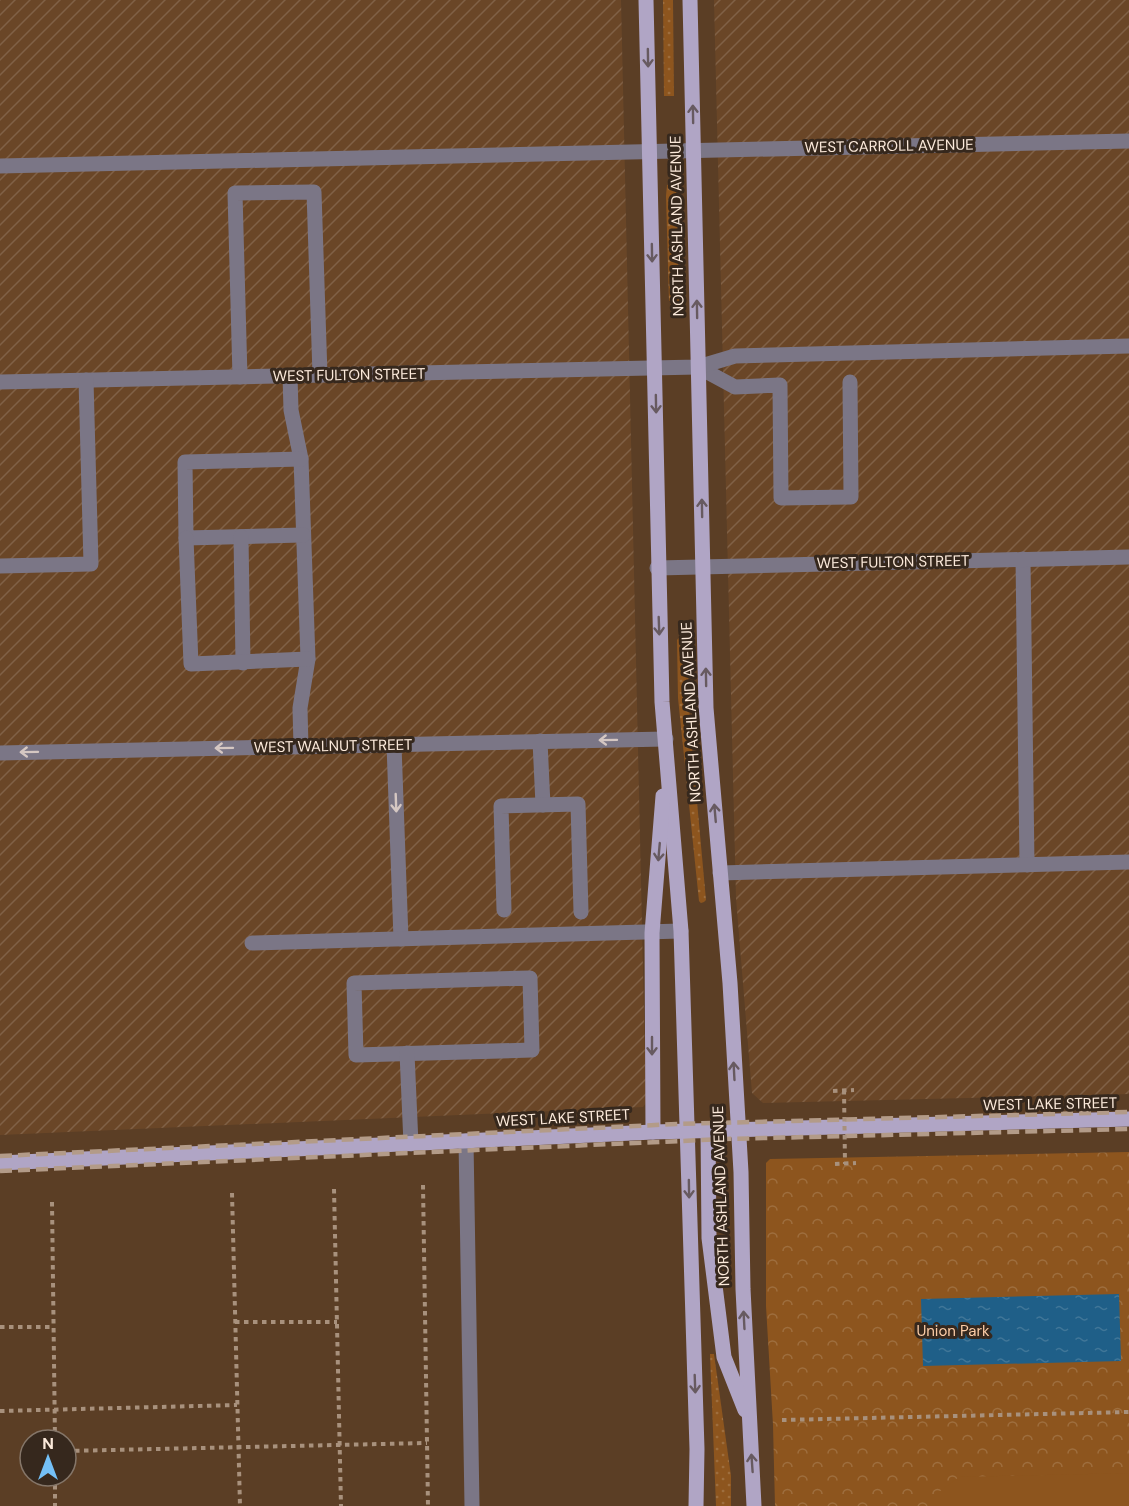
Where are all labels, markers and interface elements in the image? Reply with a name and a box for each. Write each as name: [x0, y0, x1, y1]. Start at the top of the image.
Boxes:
one-way arrow: [642, 48, 653, 68]
one-way arrow: [687, 104, 698, 124]
street label: WEST CARROLL AVENUE: [804, 135, 974, 157]
street label: NORTH ASHLAND AVENUE: [665, 136, 689, 316]
one-way arrow: [647, 243, 658, 263]
one-way arrow: [691, 299, 703, 319]
street label: WEST FULTON STREET: [272, 364, 426, 386]
one-way arrow: [650, 393, 662, 413]
one-way arrow: [696, 499, 707, 519]
street label: WEST FULTON STREET: [816, 551, 970, 573]
one-way arrow: [654, 616, 665, 636]
street label: NORTH ASHLAND AVENUE: [676, 621, 706, 803]
one-way arrow: [700, 667, 711, 687]
one-way arrow: [598, 734, 618, 745]
street label: WEST WALNUT STREET: [253, 735, 413, 757]
one-way arrow: [214, 742, 234, 754]
one-way arrow: [19, 747, 39, 758]
one-way arrow: [391, 793, 402, 813]
one-way arrow: [709, 804, 720, 824]
one-way arrow: [653, 841, 664, 861]
one-way arrow: [646, 1036, 658, 1056]
one-way arrow: [728, 1061, 739, 1081]
street label: WEST LAKE STREET: [983, 1093, 1117, 1115]
street label: WEST LAKE STREET: [496, 1105, 630, 1131]
street label: NORTH ASHLAND AVENUE: [708, 1105, 734, 1287]
one-way arrow: [683, 1179, 694, 1199]
one-way arrow: [739, 1311, 750, 1331]
park label: Union Park: [916, 1321, 990, 1341]
one-way arrow: [689, 1374, 701, 1394]
north arrow: [18, 1428, 78, 1488]
text: N: [42, 1433, 54, 1454]
one-way arrow: [746, 1454, 757, 1474]

